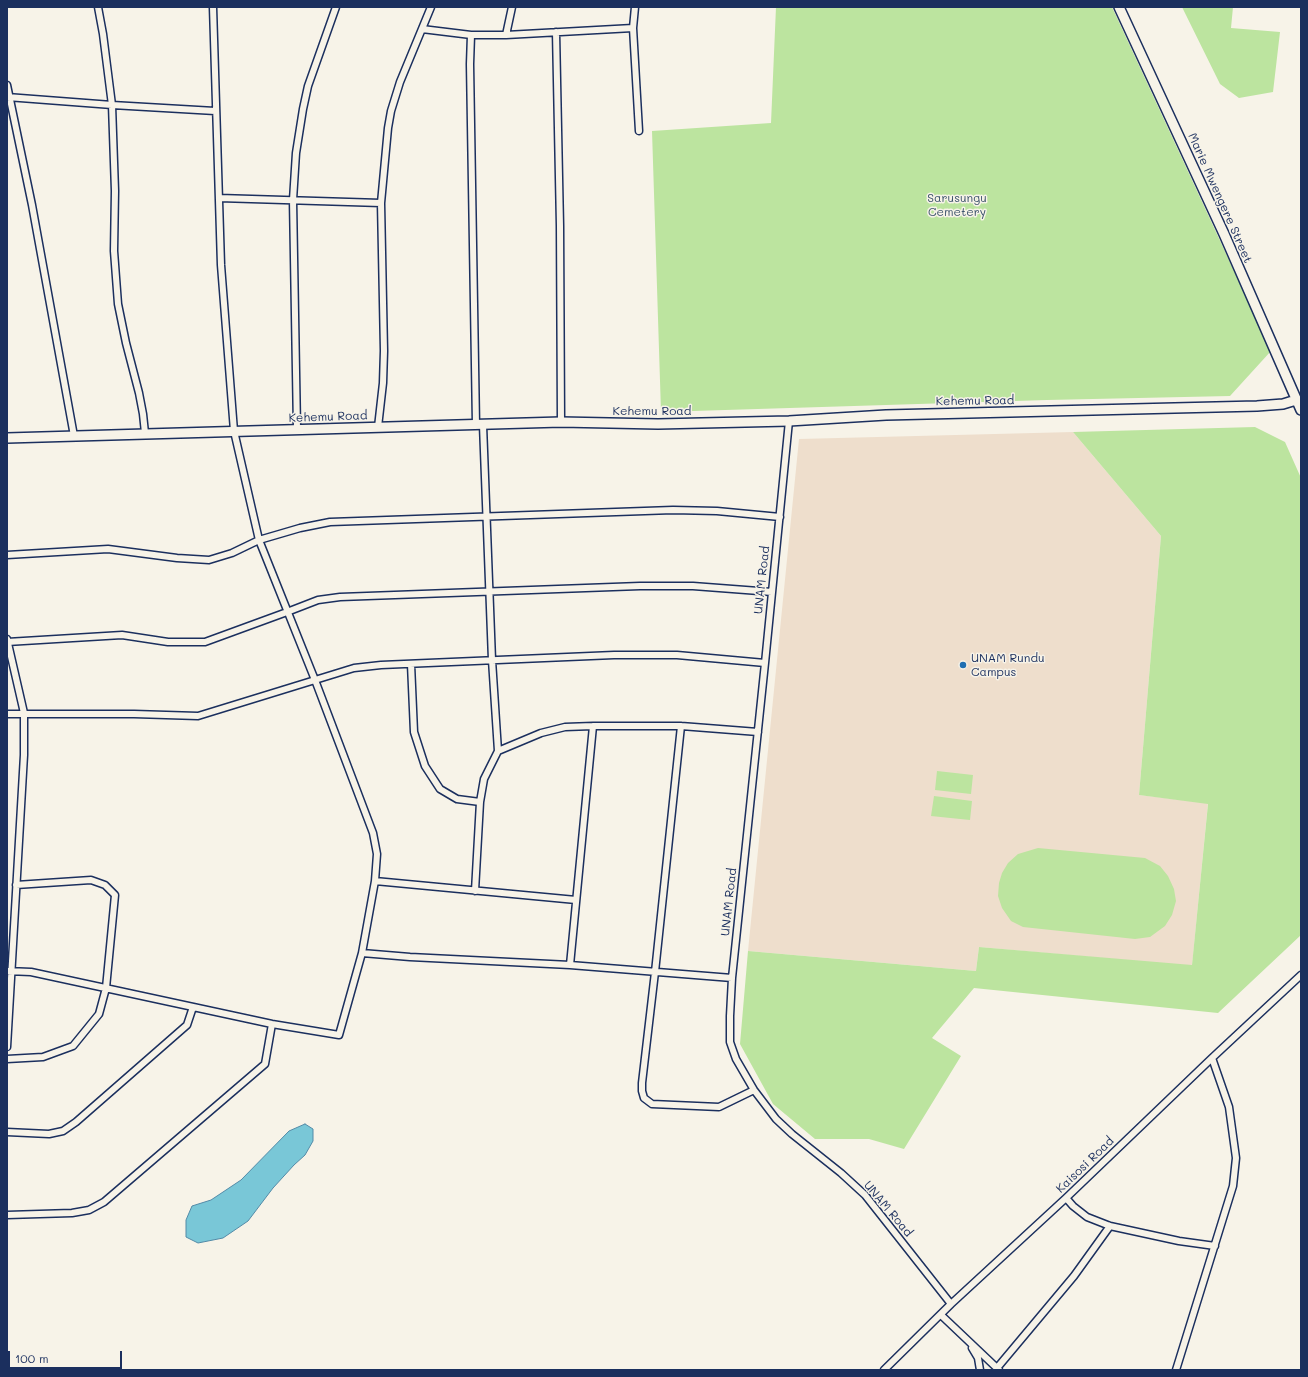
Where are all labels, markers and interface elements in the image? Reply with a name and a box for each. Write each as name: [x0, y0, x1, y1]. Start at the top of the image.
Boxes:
street label: Marie Mwengere Street: [1185, 131, 1255, 265]
park label: Sarusungu Cemetery: [927, 191, 987, 219]
street label: Kehemu Road: [935, 393, 1015, 409]
street label: Kehemu Road: [613, 404, 691, 418]
street label: Kehemu Road: [288, 408, 368, 426]
street label: UNAM Road: [751, 545, 773, 615]
place label: UNAM Rundu Campus: [971, 651, 1045, 679]
marker: UNAM Rundu Campus: [958, 660, 968, 670]
street label: UNAM Road: [718, 867, 740, 937]
street label: Kaisosi Road: [1053, 1134, 1117, 1196]
street label: UNAM Road: [860, 1178, 916, 1240]
scale bar: [10, 1343, 124, 1369]
text: 100 m: [15, 1350, 49, 1366]

